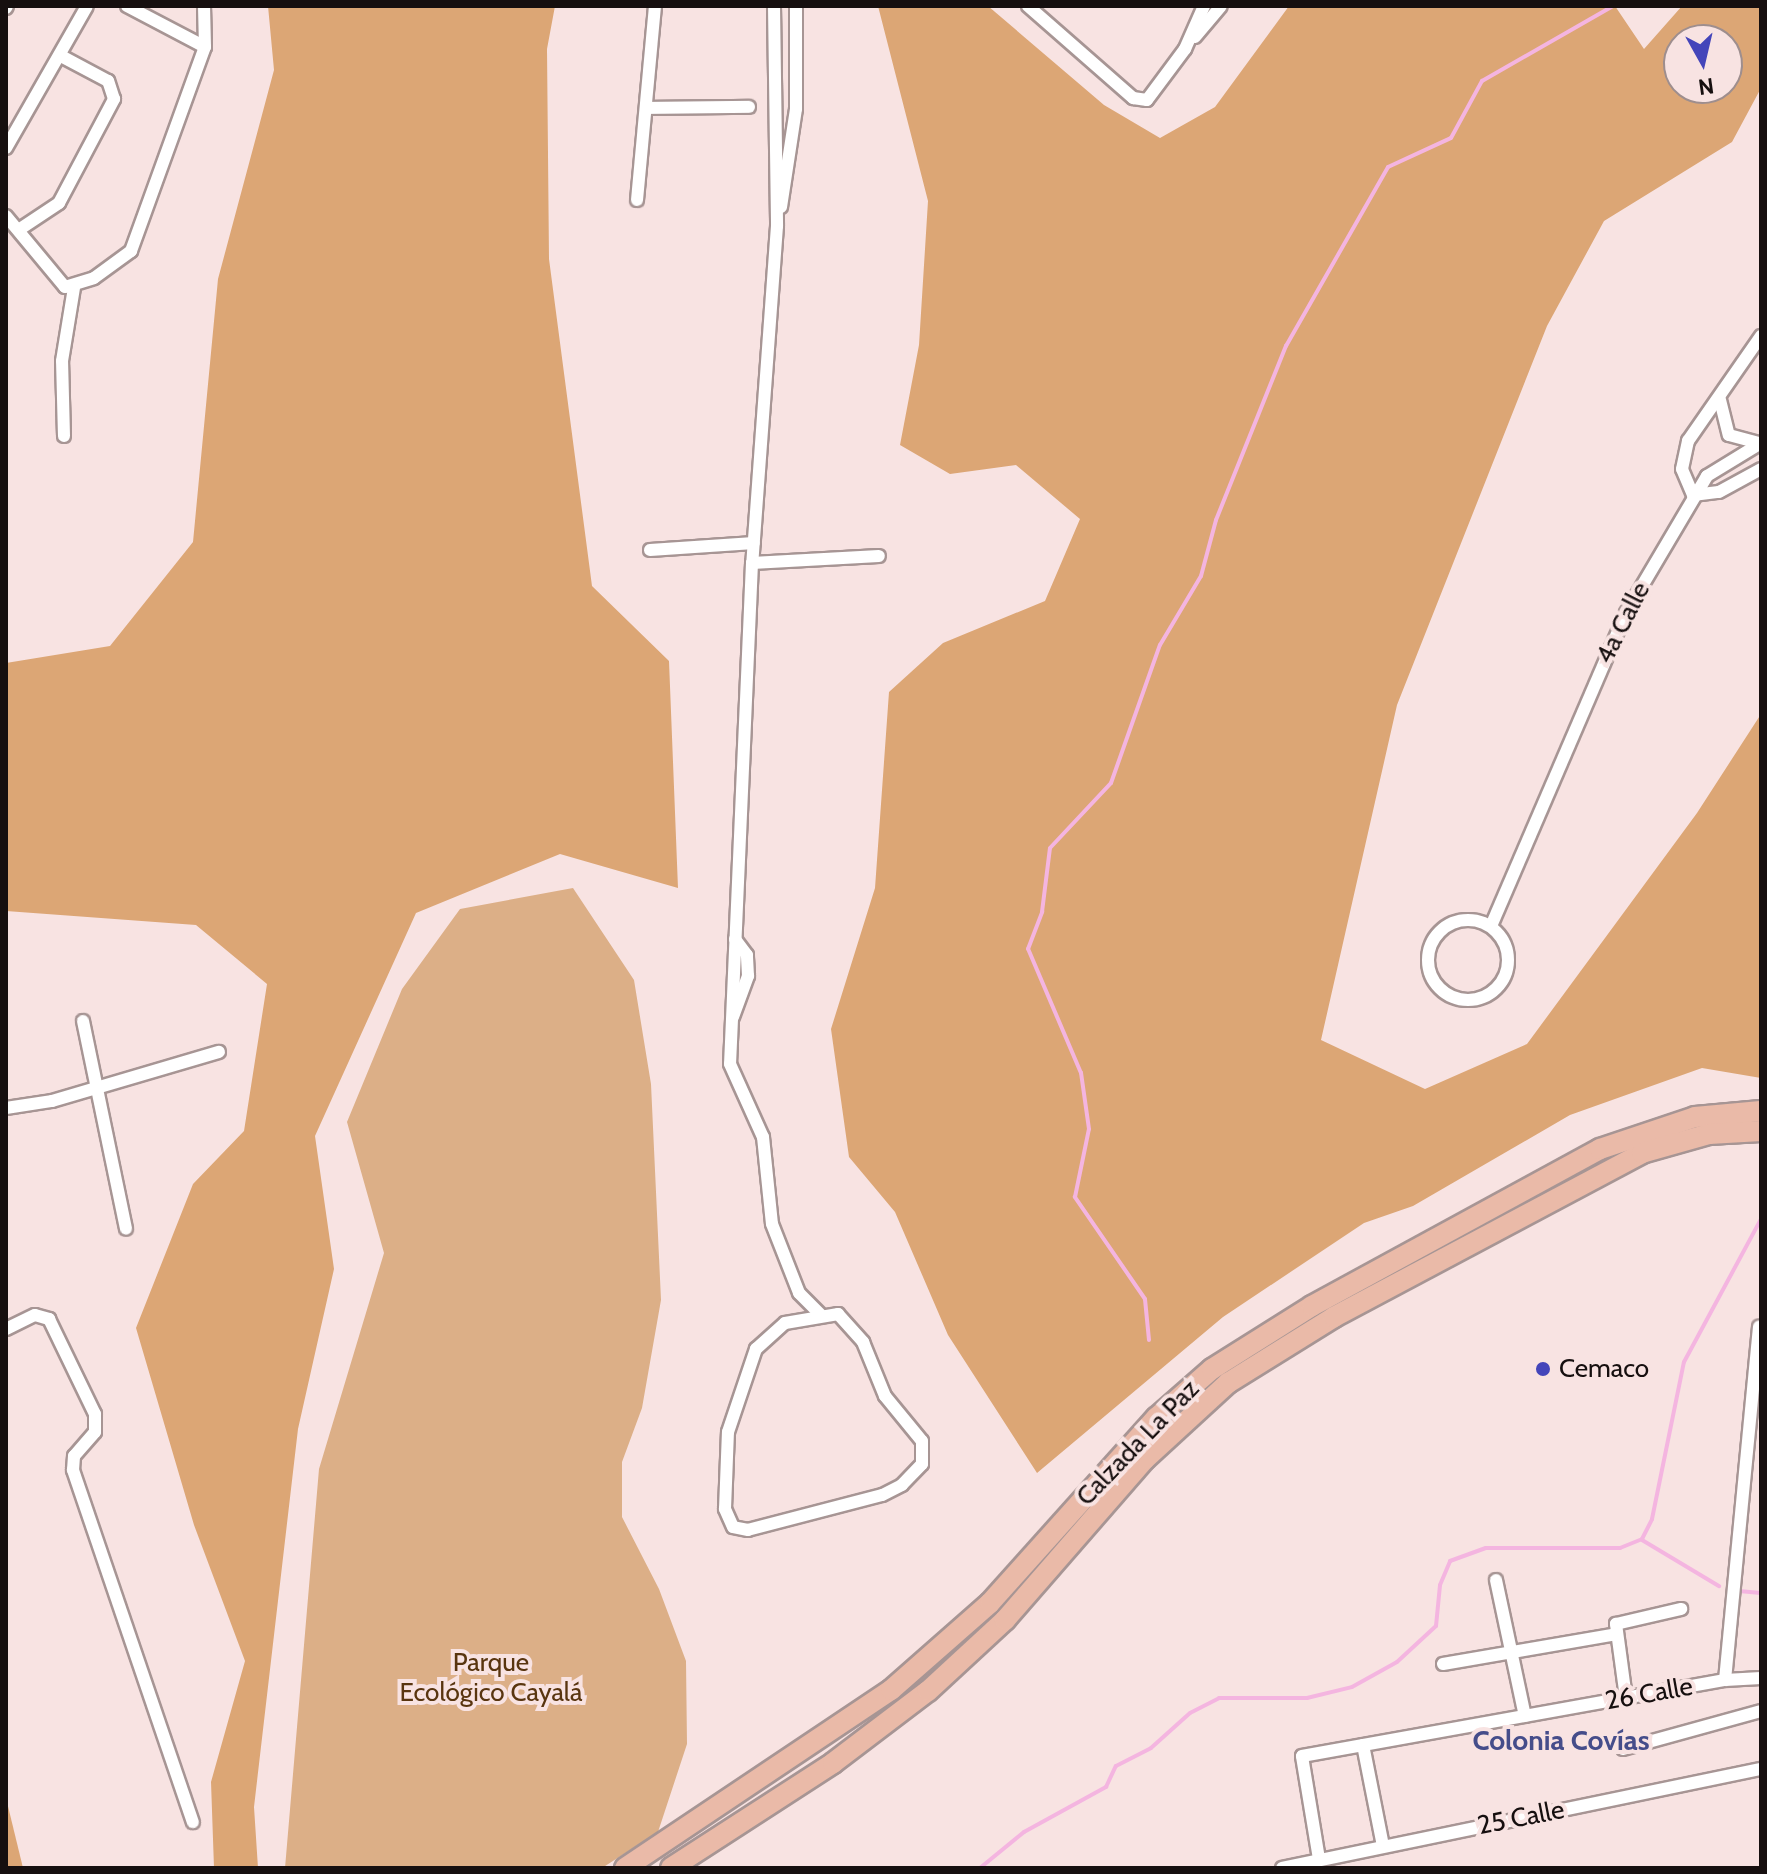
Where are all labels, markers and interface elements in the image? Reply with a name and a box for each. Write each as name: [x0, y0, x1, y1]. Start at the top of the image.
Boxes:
north arrow: [1663, 24, 1743, 104]
text: N: [1697, 72, 1716, 101]
street label: 4a Calle: [1589, 577, 1657, 669]
place label: Cemaco: [1559, 1353, 1649, 1385]
marker: Cemaco: [1534, 1360, 1552, 1378]
street label: Calzada La Paz: [1070, 1374, 1206, 1512]
park label: Parque Ecológico Cayalá: [400, 1647, 582, 1708]
street label: 26 Calle: [1603, 1671, 1695, 1717]
district label: Colonia Covías: [1472, 1723, 1650, 1757]
street label: 25 Calle: [1475, 1794, 1567, 1842]

